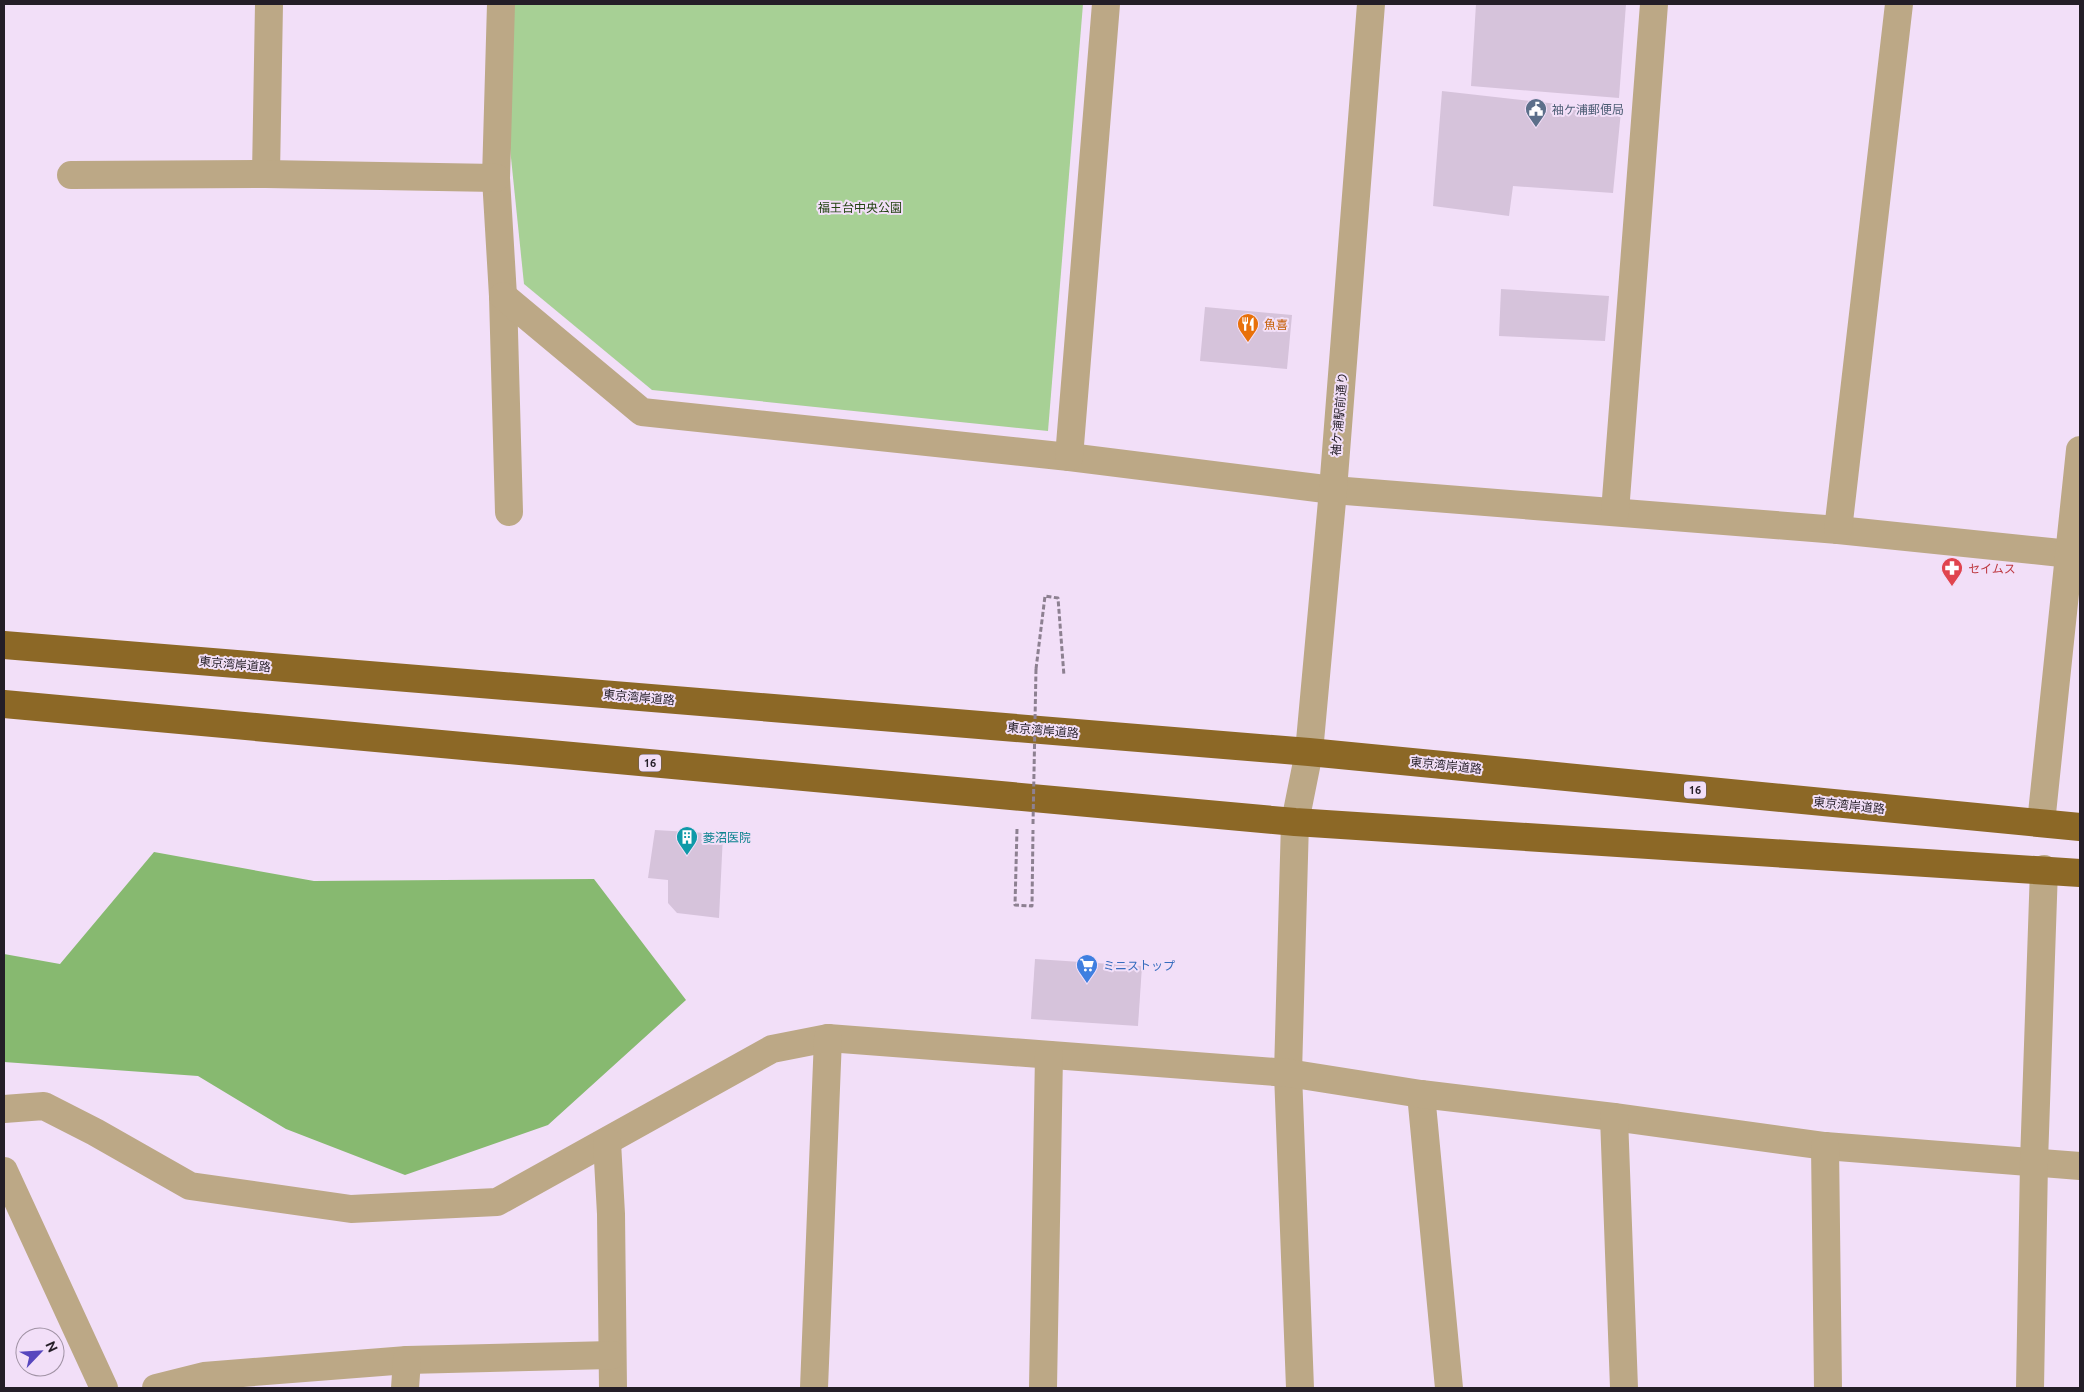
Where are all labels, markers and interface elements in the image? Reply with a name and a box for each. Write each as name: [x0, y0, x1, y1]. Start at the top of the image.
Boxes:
public building icon: 袖ケ浦郵便局: [1524, 97, 1548, 128]
place label: 袖ケ浦郵便局: [1552, 103, 1624, 116]
park label: 福王台中央公園: [818, 201, 902, 214]
restaurant icon: 魚喜: [1236, 312, 1260, 343]
place label: 魚喜: [1264, 318, 1288, 331]
street label: 袖ケ浦駅前通り: [1329, 372, 1349, 456]
pharmacy icon: セイムス: [1940, 556, 1964, 587]
place label: セイムス: [1968, 562, 2016, 575]
street label: 東京湾岸道路: [199, 654, 271, 674]
street label: 東京湾岸道路: [603, 687, 675, 707]
street label: 東京湾岸道路: [1007, 720, 1079, 740]
road number: 16: [639, 754, 661, 771]
street label: 東京湾岸道路: [1410, 755, 1482, 775]
road number: 16: [1684, 782, 1706, 798]
street label: 東京湾岸道路: [1813, 795, 1885, 815]
building icon: 菱沼医院: [675, 825, 699, 856]
place label: 菱沼医院: [703, 831, 751, 844]
supermarket icon: ミニストップ: [1075, 953, 1099, 984]
place label: ミニストップ: [1103, 959, 1175, 972]
north arrow: [15, 1327, 65, 1377]
text: N: [42, 1338, 61, 1355]

